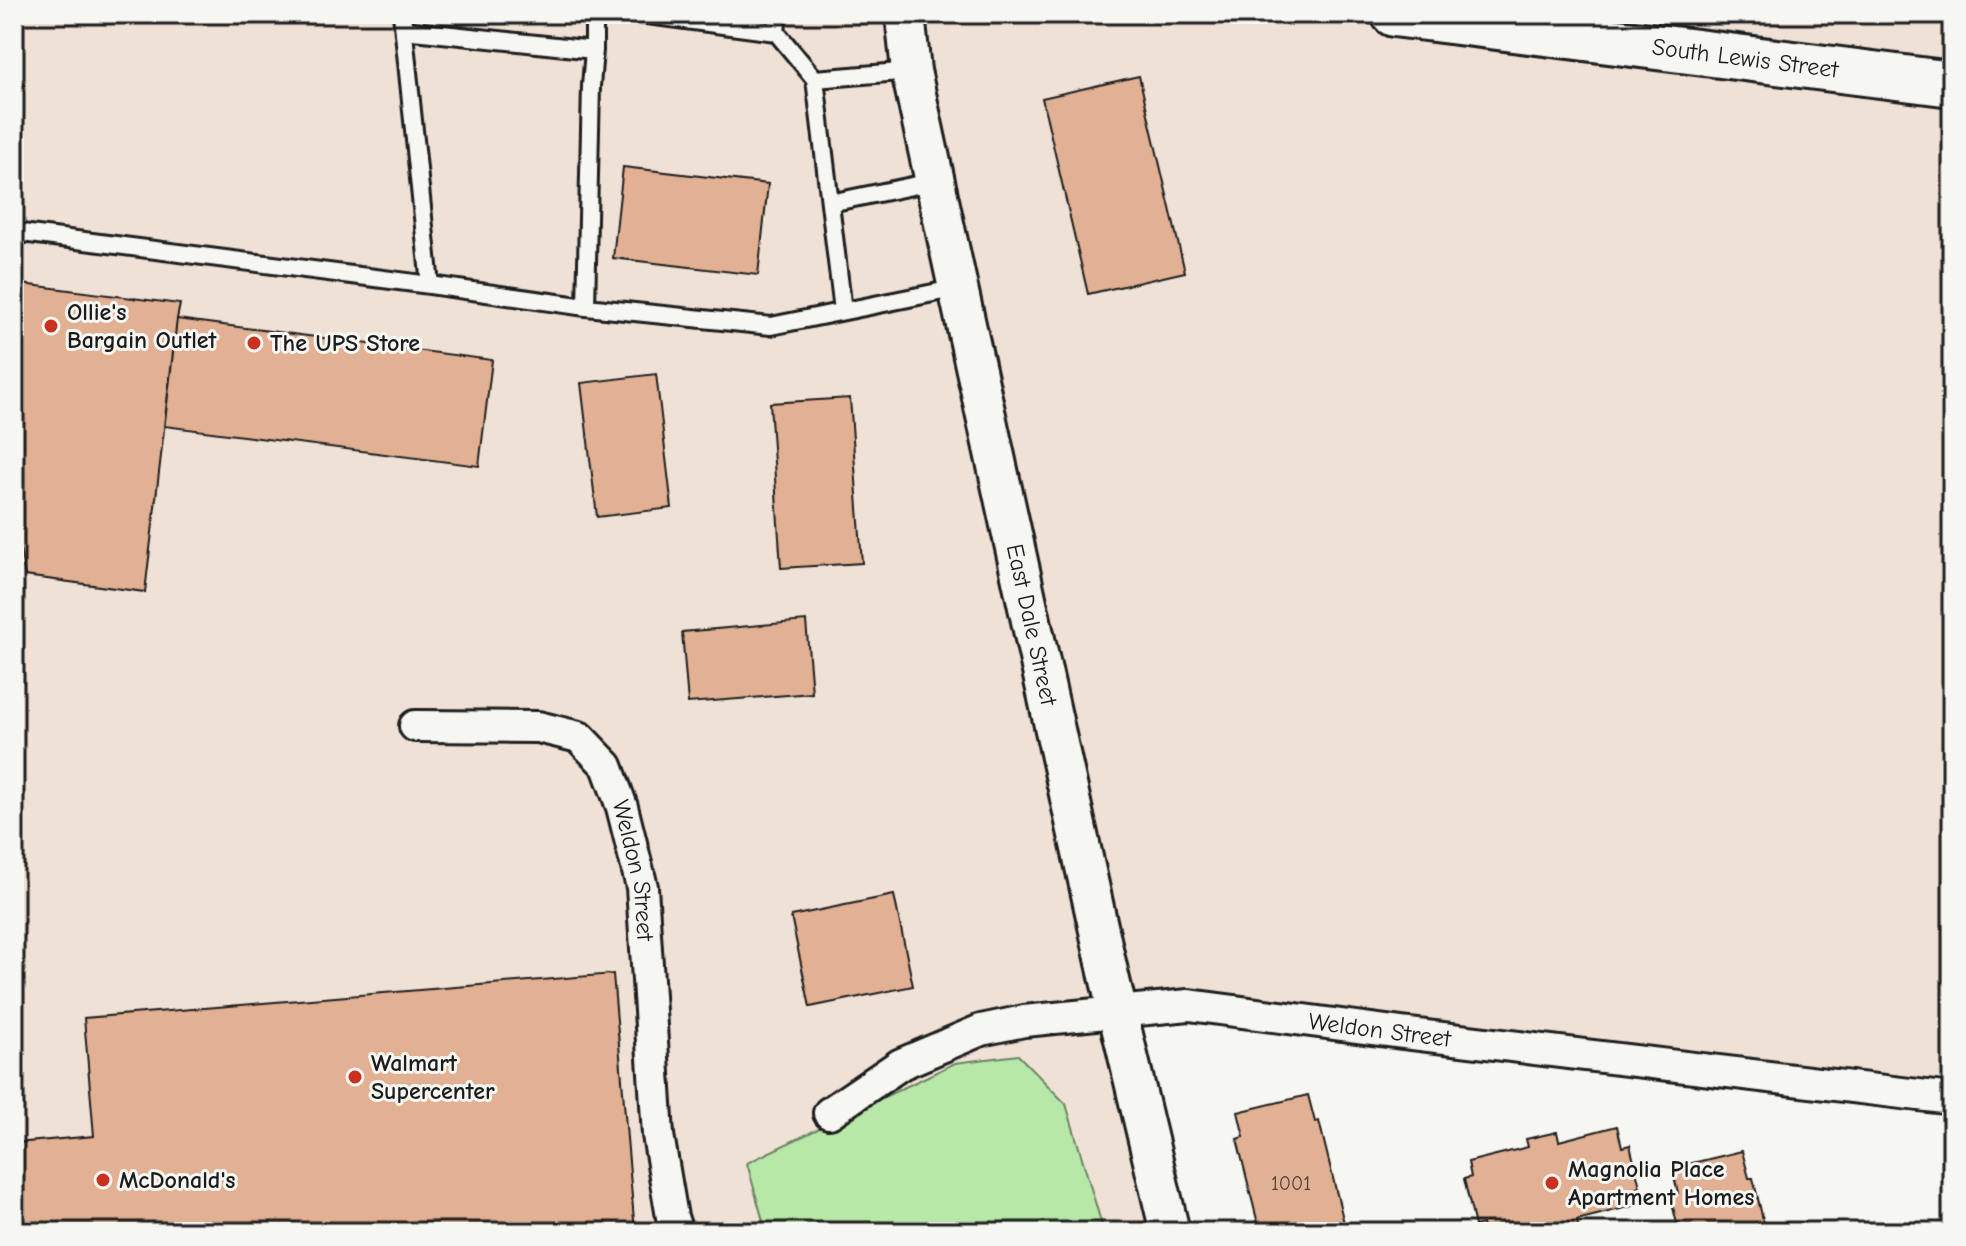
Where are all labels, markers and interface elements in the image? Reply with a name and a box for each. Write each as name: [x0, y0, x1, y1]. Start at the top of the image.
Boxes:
street label: South Lewis Street: [1650, 32, 1841, 84]
place label: Ollie's Bargain Outlet: [67, 298, 218, 354]
marker: Ollie's Bargain Outlet: [42, 317, 60, 335]
place label: The UPS Store: [270, 329, 420, 357]
marker: The UPS Store: [245, 334, 263, 352]
street label: East Dale Street: [1001, 541, 1063, 709]
street label: Weldon Street: [607, 797, 660, 943]
street label: Weldon Street: [1307, 1007, 1454, 1053]
place label: Walmart Supercenter: [371, 1049, 495, 1105]
marker: Walmart Supercenter: [346, 1068, 364, 1086]
place label: Magnolia Place Apartment Homes: [1568, 1155, 1754, 1211]
place label: McDonald's: [119, 1166, 236, 1194]
marker: McDonald's: [94, 1171, 112, 1189]
house number: 1001: [1271, 1172, 1311, 1195]
marker: Magnolia Place Apartment Homes: [1543, 1174, 1561, 1192]

